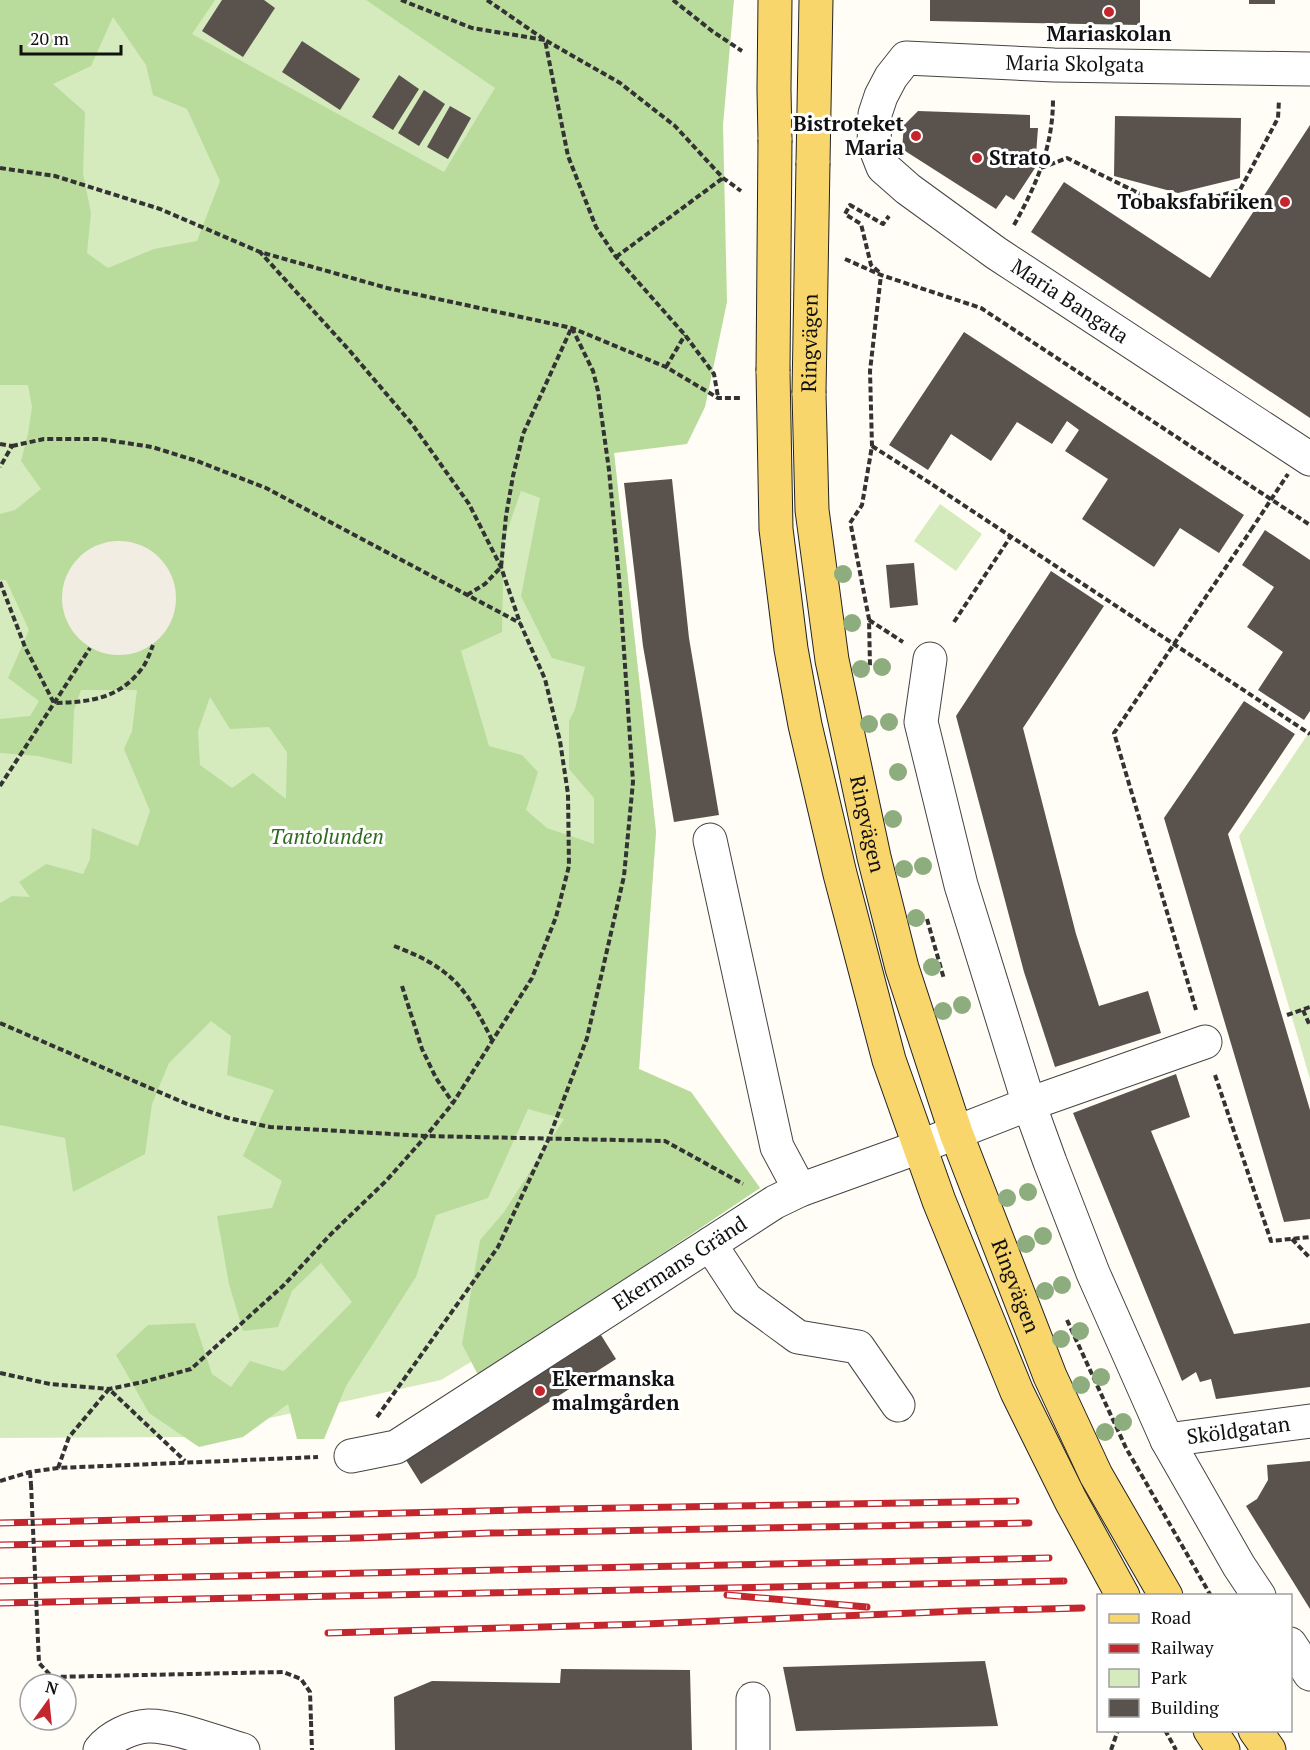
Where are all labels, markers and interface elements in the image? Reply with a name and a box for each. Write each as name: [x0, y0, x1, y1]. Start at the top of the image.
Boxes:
marker: Mariaskolan: [1102, 5, 1116, 19]
scale bar: [21, 18, 122, 56]
place label: Mariaskolan: [1046, 19, 1172, 47]
text: 20 m: [30, 26, 70, 50]
street label: Maria Skolgata: [1005, 48, 1145, 78]
place label: Bistroteket Maria: [793, 109, 905, 161]
marker: Bistroteket Maria: [909, 129, 923, 143]
place label: Strato: [989, 143, 1051, 171]
marker: Strato: [970, 151, 984, 165]
place label: Tobaksfabriken: [1117, 187, 1273, 215]
marker: Tobaksfabriken: [1278, 195, 1292, 209]
street label: Maria Bangata: [1006, 252, 1135, 350]
street label: Ringvägen: [794, 293, 824, 393]
street label: Ringvägen: [844, 773, 892, 876]
park label: Tantolunden: [270, 822, 384, 850]
street label: Ekermans Gränd: [607, 1209, 752, 1316]
street label: Ringvägen: [985, 1235, 1047, 1337]
place label: Ekermanska malmgården: [552, 1364, 680, 1416]
marker: Ekermanska malmgården: [533, 1384, 547, 1398]
street label: Sköldgatan: [1185, 1409, 1292, 1450]
legend: [1097, 1594, 1292, 1732]
text: Road: [1151, 1605, 1191, 1629]
text: Railway: [1151, 1635, 1215, 1659]
text: Park: [1151, 1665, 1188, 1689]
north arrow: [18, 1672, 78, 1732]
text: N: [43, 1675, 61, 1700]
text: Building: [1151, 1695, 1219, 1719]

